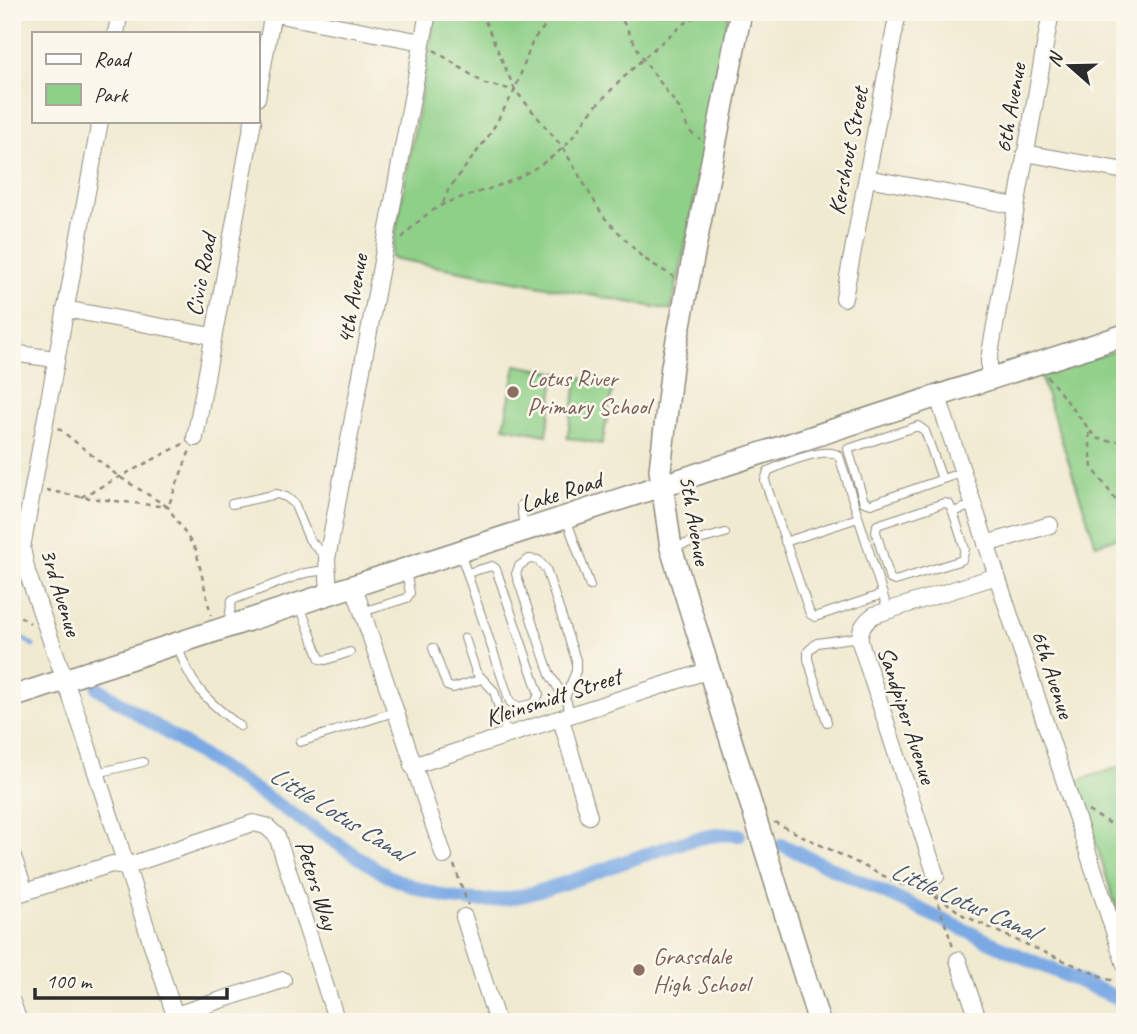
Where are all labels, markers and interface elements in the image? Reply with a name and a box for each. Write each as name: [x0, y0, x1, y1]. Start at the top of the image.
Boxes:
legend: [32, 32, 259, 122]
north arrow: [1036, 32, 1106, 102]
text: Road: [94, 46, 133, 72]
text: N: [1042, 48, 1069, 70]
street label: 6th Avenue: [987, 59, 1033, 155]
text: Park: [94, 82, 129, 108]
street label: Kershout Street: [821, 83, 875, 217]
street label: Civic Road: [178, 228, 224, 319]
street label: 4th Avenue: [329, 250, 375, 346]
place label: Lotus River Primary School: [527, 363, 654, 421]
marker: Lotus River Primary School: [505, 384, 521, 400]
street label: Lake Road: [517, 464, 609, 519]
street label: 5th Avenue: [672, 473, 718, 569]
street label: 3rd Avenue: [34, 545, 89, 641]
street label: 6th Avenue: [1025, 626, 1082, 724]
street label: Sandpiper Avenue: [871, 643, 944, 789]
street label: Kleinsmidt Street: [481, 660, 628, 733]
water label: Little Lotus Canal: [264, 758, 421, 873]
street label: Peters Way: [288, 837, 346, 935]
water label: Little Lotus Canal: [886, 854, 1050, 951]
place label: Grassdale High School: [653, 941, 753, 999]
scale bar: [35, 957, 228, 1001]
marker: Grassdale High School: [631, 962, 647, 978]
text: 100 m: [46, 968, 93, 994]

